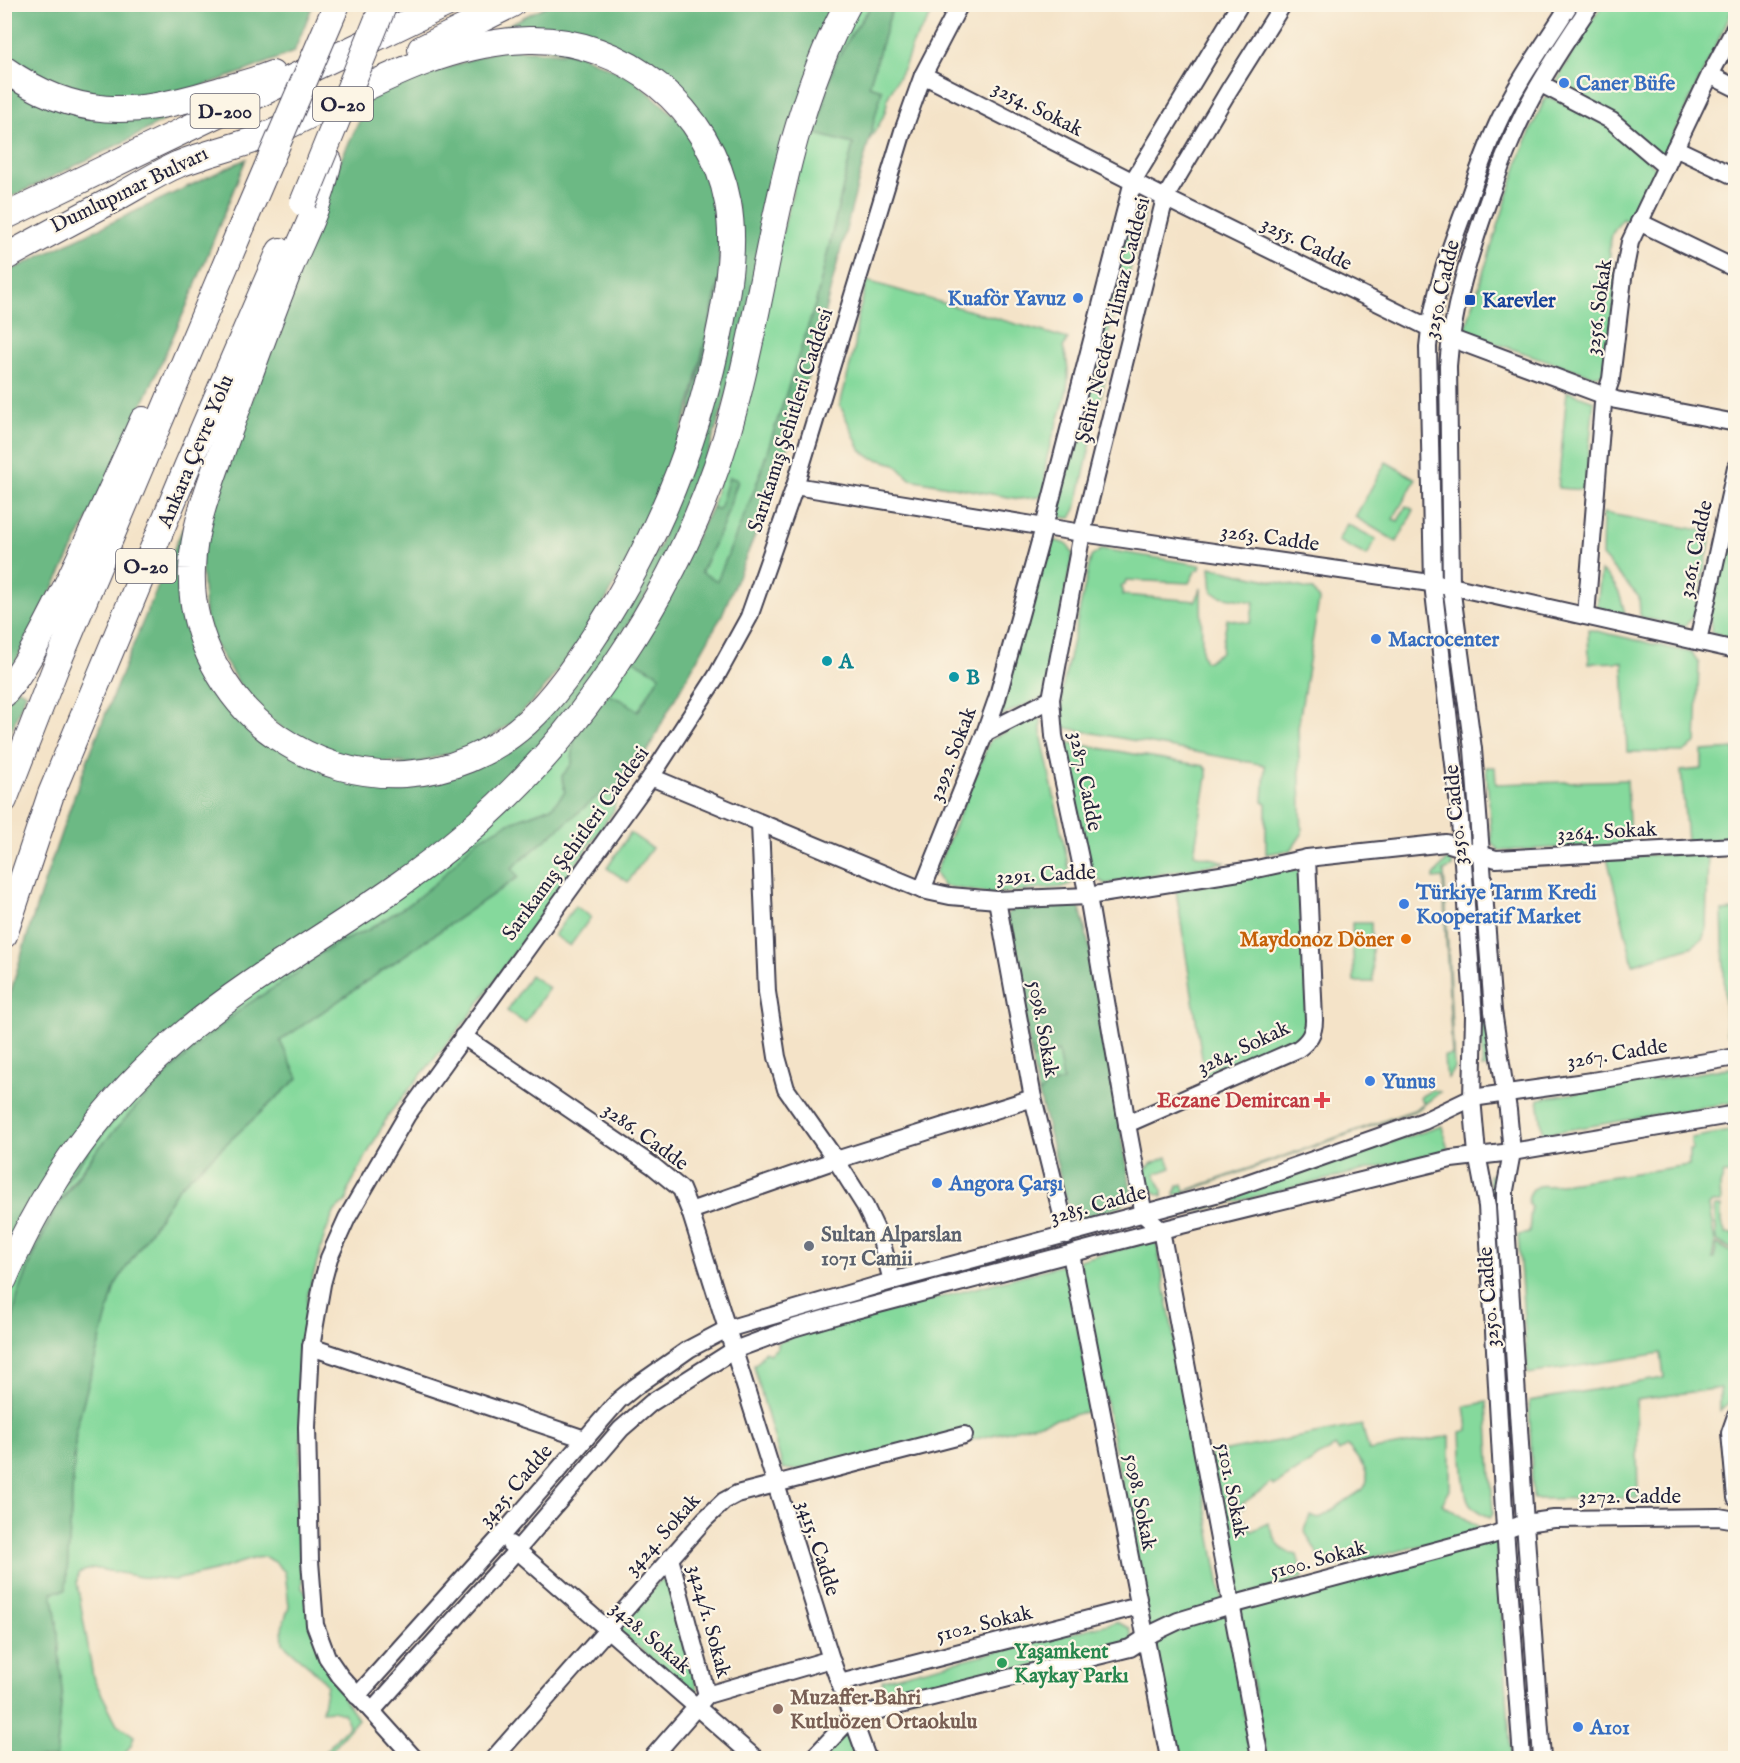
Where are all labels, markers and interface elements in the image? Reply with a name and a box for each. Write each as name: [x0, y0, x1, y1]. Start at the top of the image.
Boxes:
place label: Caner Büfe: [1576, 71, 1676, 98]
street label: 3254. Sokak: [987, 75, 1088, 144]
marker: Caner Büfe: [1557, 76, 1571, 90]
road number: O-20: [313, 87, 373, 121]
road number: D-200: [190, 94, 260, 128]
street label: Dumlupınar Bulvarı: [46, 141, 213, 240]
street label: Şehit Necdet Yılmaz Caddesi: [1070, 195, 1157, 446]
street label: 3255. Cadde: [1256, 211, 1357, 278]
street label: 3250. Cadde: [1418, 237, 1467, 341]
street label: 3256. Sokak: [1579, 257, 1620, 357]
place label: Kuaför Yavuz: [947, 286, 1066, 313]
place label: Karevler: [1482, 288, 1556, 315]
marker: Kuaför Yavuz: [1071, 291, 1085, 305]
marker: Karevler: [1463, 293, 1477, 307]
street label: Sarıkamış Şehitleri Caddesi: [742, 305, 840, 536]
street label: Ankara Çevre Yolu: [152, 371, 241, 533]
street label: 3261. Cadde: [1673, 498, 1720, 601]
street label: 3263. Cadde: [1219, 518, 1321, 559]
road number: O-20: [116, 549, 176, 583]
place label: Macrocenter: [1388, 627, 1499, 654]
marker: Macrocenter: [1369, 632, 1383, 646]
place label: A: [838, 649, 855, 676]
marker: A: [820, 654, 834, 668]
place label: B: [966, 665, 980, 692]
marker: B: [947, 670, 961, 684]
street label: 3292. Sokak: [923, 703, 984, 806]
street label: 3287. Cadde: [1062, 729, 1107, 834]
street label: Sarıkamış Şehitleri Caddesi: [497, 741, 656, 946]
street label: 3250. Cadde: [1439, 763, 1474, 866]
street label: 3264. Sokak: [1556, 816, 1658, 849]
street label: 3291. Cadde: [996, 859, 1097, 892]
place label: Türkiye Tarım Kredi Kooperatif Market: [1415, 880, 1597, 931]
marker: Türkiye Tarım Kredi Kooperatif Market: [1397, 897, 1411, 911]
place label: Maydonoz Döner: [1240, 927, 1394, 954]
marker: Maydonoz Döner: [1399, 932, 1413, 946]
street label: 5098. Sokak: [1021, 979, 1064, 1081]
street label: 3284. Sokak: [1193, 1015, 1295, 1082]
street label: 3267. Cadde: [1565, 1033, 1670, 1076]
place label: Yunus: [1382, 1069, 1436, 1096]
marker: Yunus: [1363, 1074, 1377, 1088]
place label: Eczane Demircan: [1157, 1088, 1310, 1115]
marker: Eczane Demircan: [1315, 1093, 1329, 1107]
street label: 3286. Cadde: [597, 1097, 694, 1178]
place label: Angora Çarşı: [948, 1171, 1064, 1198]
marker: Angora Çarşı: [930, 1176, 944, 1190]
street label: 3285. Cadde: [1047, 1180, 1150, 1231]
place label: Sultan Alparslan 1071 Camii: [821, 1222, 962, 1273]
marker: Sultan Alparslan 1071 Camii: [802, 1239, 816, 1253]
street label: 3250. Cadde: [1472, 1245, 1506, 1348]
street label: 3425. Cadde: [473, 1439, 560, 1533]
street label: 5101. Sokak: [1209, 1441, 1254, 1541]
street label: 5098. Sokak: [1117, 1452, 1162, 1554]
street label: 3272. Cadde: [1579, 1484, 1682, 1511]
street label: 3424. Sokak: [619, 1488, 708, 1582]
street label: 3415. Cadde: [789, 1497, 846, 1600]
street label: 5100. Sokak: [1267, 1534, 1370, 1586]
street label: 3424/1. Sokak: [681, 1562, 737, 1682]
street label: 3428. Sokak: [604, 1596, 697, 1681]
street label: 5102. Sokak: [933, 1599, 1036, 1649]
place label: Yaşamkent Kaykay Parkı: [1014, 1639, 1129, 1690]
marker: Yaşamkent Kaykay Parkı: [995, 1656, 1009, 1670]
place label: Muzaffer Bahri Kutluözen Ortaokulu: [790, 1685, 978, 1736]
marker: Muzaffer Bahri Kutluözen Ortaokulu: [771, 1702, 785, 1716]
place label: A101: [1589, 1715, 1630, 1742]
marker: A101: [1571, 1720, 1585, 1734]

